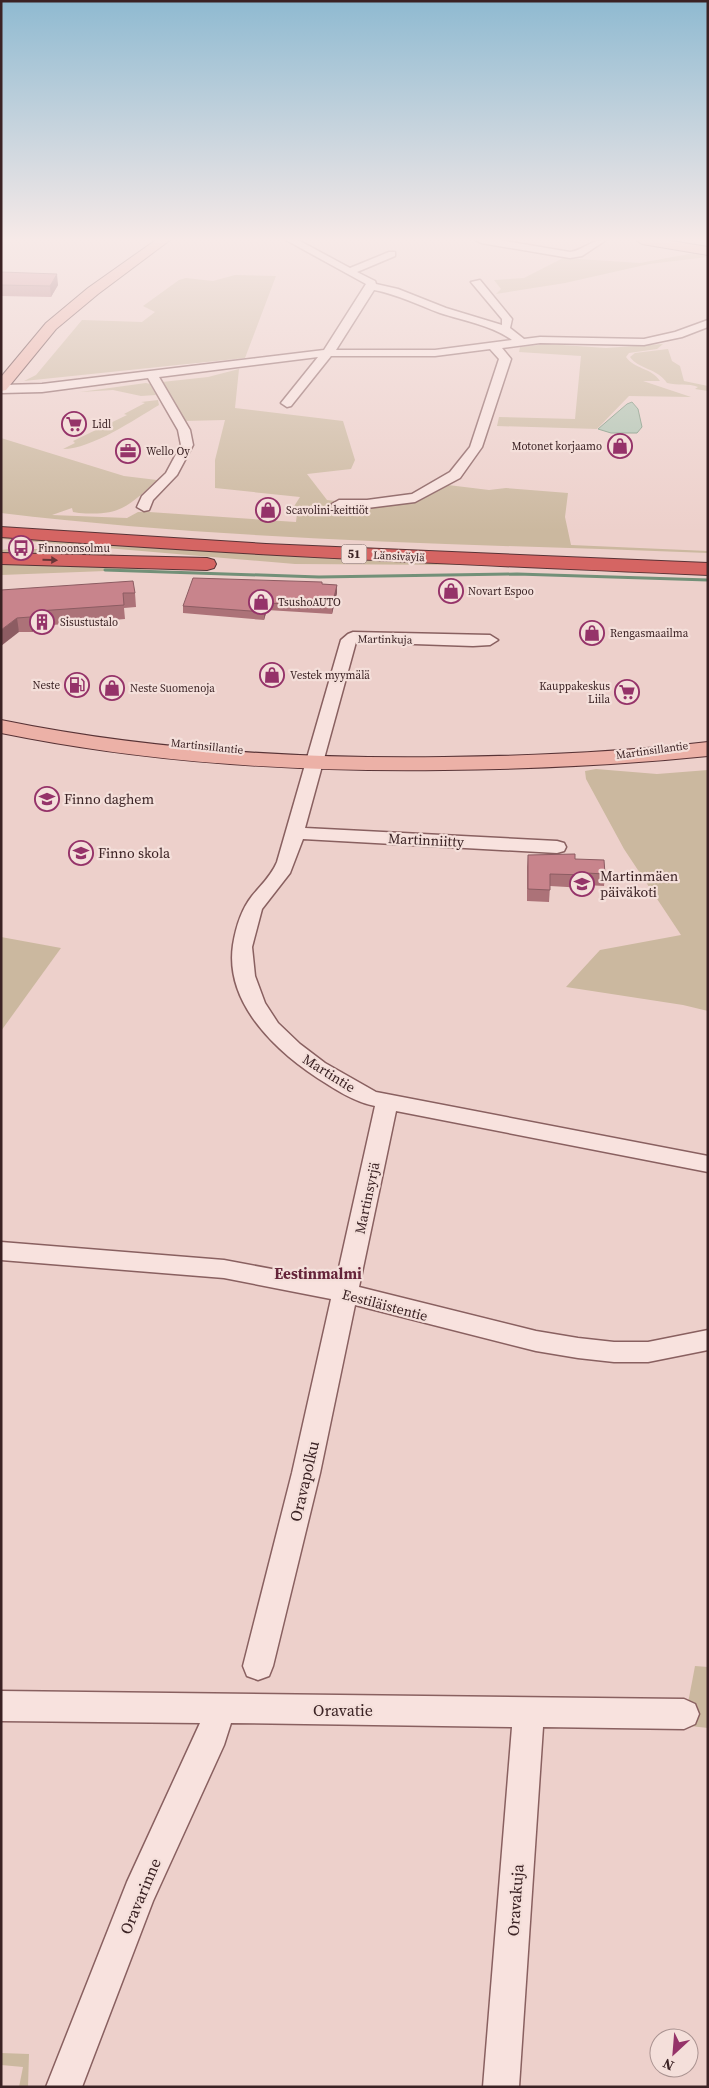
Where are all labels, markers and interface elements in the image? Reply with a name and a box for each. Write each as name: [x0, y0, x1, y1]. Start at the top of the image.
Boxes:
supermarket icon: Lidl: [61, 411, 87, 437]
place label: Lidl: [92, 417, 111, 432]
shop icon: Motonet korjaamo: [607, 433, 633, 459]
office icon: Wello Oy: [115, 438, 141, 464]
place label: Motonet korjaamo: [512, 439, 602, 454]
place label: Wello Oy: [146, 444, 190, 459]
shop icon: Scavolini-keittiöt: [255, 497, 281, 523]
place label: Scavolini-keittiöt: [286, 503, 369, 518]
bus stop icon: Finnoonsolmu: [8, 535, 34, 561]
place label: Finnoonsolmu: [38, 541, 110, 556]
road number: 51: [342, 544, 366, 564]
street label: Länsiväylä: [373, 548, 426, 565]
one-way arrow: [42, 556, 58, 564]
shop icon: Novart Espoo: [438, 578, 464, 604]
place label: Novart Espoo: [468, 584, 534, 599]
shop icon: TsushoAUTO: [248, 589, 274, 615]
place label: TsushoAUTO: [278, 595, 341, 610]
building icon: Sisustustalo: [29, 609, 55, 635]
place label: Sisustustalo: [60, 615, 118, 630]
shop icon: Rengasmaailma: [579, 620, 605, 646]
place label: Rengasmaailma: [610, 626, 689, 641]
street label: Martinkuja: [358, 632, 413, 647]
shop icon: Vestek myymälä: [259, 662, 285, 688]
place label: Vestek myymälä: [290, 668, 370, 683]
fuel station icon: Neste: [64, 672, 90, 698]
shop icon: Neste Suomenoja: [99, 675, 125, 701]
place label: Neste: [32, 678, 60, 693]
place label: Kauppakeskus Liila: [539, 679, 610, 707]
supermarket icon: Kauppakeskus Liila: [614, 679, 640, 705]
place label: Neste Suomenoja: [130, 681, 215, 696]
street label: Martinsillantie: [170, 735, 244, 758]
street label: Martinsillantie: [615, 738, 690, 763]
school or university icon: Finno daghem: [34, 786, 60, 812]
place label: Finno daghem: [64, 789, 154, 809]
street label: Martinniitty: [388, 828, 465, 852]
school or university icon: Finno skola: [68, 840, 94, 866]
place label: Finno skola: [98, 843, 171, 863]
place label: Martinmäen päiväkoti: [600, 866, 679, 902]
school or university icon: Martinmäen päiväkoti: [569, 871, 595, 897]
street label: Martintie: [299, 1049, 359, 1097]
street label: Martinsyrjä: [350, 1159, 385, 1236]
district label: Eestinmalmi: [274, 1263, 362, 1284]
street label: Eestiläistentie: [340, 1284, 430, 1326]
street label: Oravapolku: [284, 1438, 324, 1524]
street label: Oravatie: [313, 1699, 373, 1721]
street label: Oravarinne: [114, 1855, 166, 1937]
street label: Oravakuja: [502, 1862, 529, 1937]
north arrow: [649, 2028, 699, 2078]
text: N: [659, 2053, 677, 2076]

